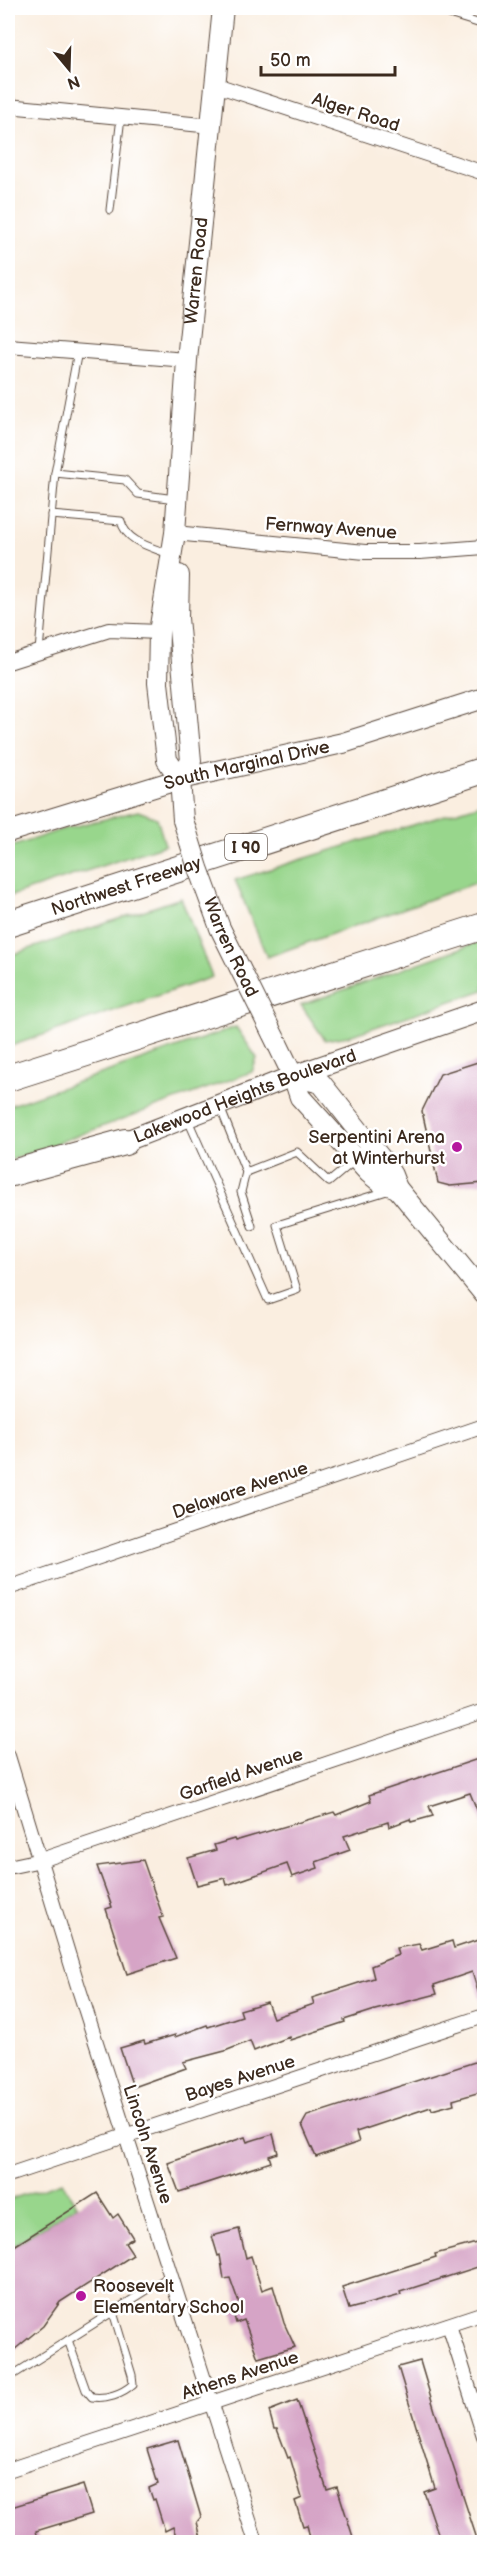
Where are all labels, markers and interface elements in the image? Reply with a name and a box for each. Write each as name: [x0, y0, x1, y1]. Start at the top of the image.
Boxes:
north arrow: [39, 39, 99, 99]
scale bar: [261, 39, 394, 77]
text: 50 m: [270, 50, 311, 71]
text: N: [65, 71, 82, 93]
street label: Alger Road: [309, 88, 402, 137]
street label: Warren Road: [181, 216, 213, 325]
street label: Fernway Avenue: [265, 513, 398, 544]
street label: South Marginal Drive: [161, 736, 332, 794]
road number: I 90: [225, 834, 267, 860]
street label: Northwest Freeway: [49, 852, 205, 920]
street label: Warren Road: [199, 895, 263, 1001]
street label: Lakewood Heights Boulevard: [131, 1045, 359, 1148]
place label: Serpentini Arena at Winterhurst: [309, 1127, 445, 1169]
marker: Serpentini Arena at Winterhurst: [450, 1140, 464, 1154]
street label: Delaware Avenue: [170, 1457, 311, 1523]
street label: Garfield Avenue: [177, 1743, 306, 1805]
street label: Bayes Avenue: [182, 2051, 298, 2106]
street label: Lincoln Avenue: [118, 2082, 177, 2207]
place label: Roosevelt Elementary School: [93, 2276, 244, 2318]
marker: Roosevelt Elementary School: [74, 2289, 88, 2303]
street label: Athens Avenue: [179, 2347, 301, 2404]

